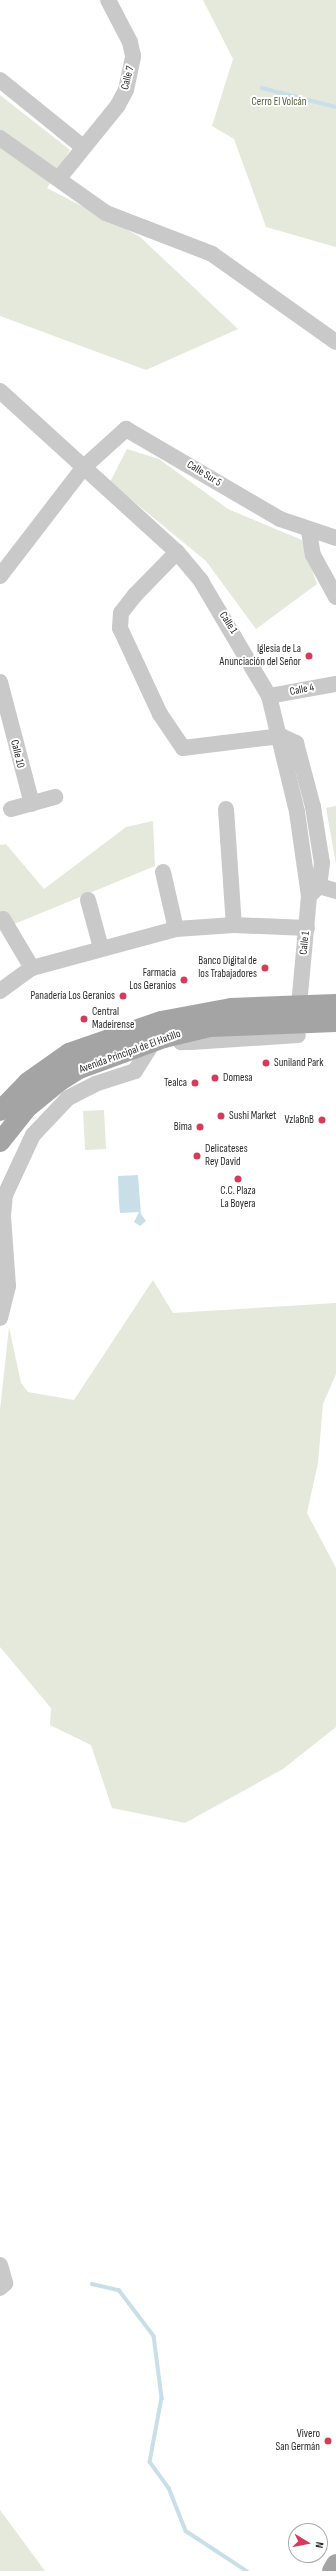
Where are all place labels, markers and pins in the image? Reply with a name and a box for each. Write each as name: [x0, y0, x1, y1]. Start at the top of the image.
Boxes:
place label: Iglesia de La Anunciación del Señor: [220, 643, 301, 669]
marker: Iglesia de La Anunciación del Señor: [304, 651, 314, 661]
place label: Banco Digital de los Trabajadores: [198, 955, 257, 981]
marker: Banco Digital de los Trabajadores: [260, 963, 270, 973]
place label: Farmacia Los Geranios: [129, 967, 176, 993]
marker: Farmacia Los Geranios: [179, 975, 189, 985]
place label: Panadería Los Geranios: [30, 989, 115, 1003]
marker: Panadería Los Geranios: [118, 991, 128, 1001]
place label: Central Madeirense: [92, 1006, 134, 1032]
marker: Central Madeirense: [79, 1014, 89, 1024]
place label: Suniland Park: [274, 1056, 323, 1070]
marker: Suniland Park: [261, 1058, 271, 1068]
place label: Domesa: [223, 1071, 253, 1085]
marker: Domesa: [210, 1073, 220, 1083]
place label: Tealca: [164, 1076, 187, 1090]
marker: Tealca: [190, 1078, 200, 1088]
place label: Sushi Market: [229, 1109, 276, 1123]
marker: Sushi Market: [216, 1111, 226, 1121]
place label: VzlaBnB: [284, 1113, 314, 1127]
marker: VzlaBnB: [317, 1115, 327, 1125]
place label: Bima: [174, 1120, 192, 1134]
marker: Bima: [195, 1122, 205, 1132]
place label: Delicateses Rey David: [205, 1143, 248, 1169]
marker: Delicateses Rey David: [192, 1151, 202, 1161]
marker: C.C. Plaza La Boyera: [233, 1174, 243, 1184]
place label: C.C. Plaza La Boyera: [220, 1185, 256, 1211]
place label: Vivero San Germán: [276, 2428, 320, 2454]
marker: Vivero San Germán: [323, 2436, 333, 2446]

